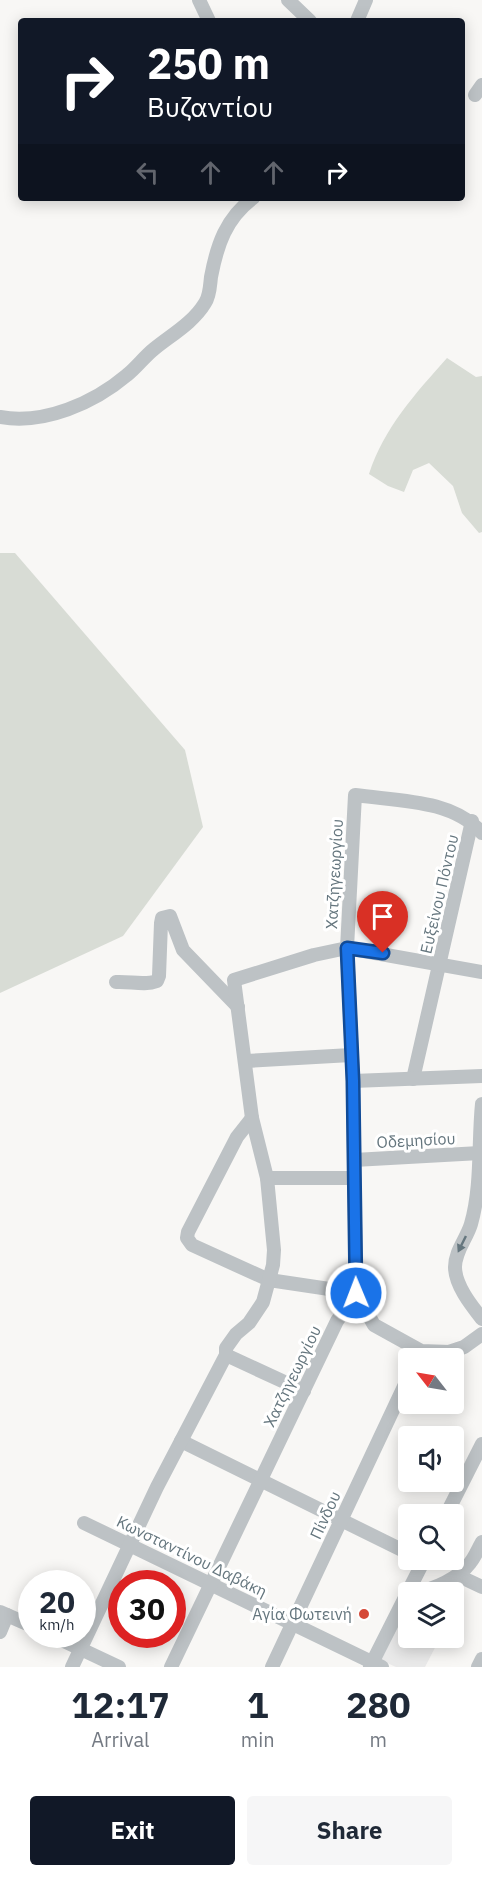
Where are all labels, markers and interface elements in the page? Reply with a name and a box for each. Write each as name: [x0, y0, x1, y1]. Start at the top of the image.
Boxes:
text: 250 m: [147, 36, 270, 91]
icon: right: [48, 42, 126, 120]
text: Βυζαντίου: [147, 89, 273, 124]
icon: left: [131, 156, 164, 189]
icon: ahead: [194, 156, 227, 189]
icon: ahead: [257, 156, 290, 189]
icon: right: [320, 156, 353, 189]
street label: Χατζηγεωργίου: [321, 818, 347, 930]
street label: Ευξείνου Πόντου: [416, 832, 462, 956]
pin: [357, 891, 408, 953]
icon: arrive: [366, 900, 399, 933]
street label: Οδεμησίου: [376, 1128, 456, 1152]
one-way arrow: [458, 1235, 467, 1252]
position arrow: [324, 1261, 388, 1325]
street label: Χατζηγεωργίου: [259, 1322, 325, 1430]
north arrow: [398, 1348, 464, 1414]
map controls: [398, 1348, 464, 1648]
button: sound: [398, 1426, 464, 1492]
street label: Πίνδου: [305, 1488, 345, 1542]
button: search: [398, 1504, 464, 1570]
street label: Κωνσταντίνου Δαβάκη: [113, 1511, 271, 1601]
speed limit sign: 30: [108, 1570, 186, 1648]
text: 20: [39, 1582, 75, 1621]
button: layers: [398, 1582, 464, 1648]
place label: Αγία Φωτεινή: [252, 1604, 352, 1624]
marker: Αγία Φωτεινή: [357, 1607, 371, 1621]
text: km/h: [39, 1615, 75, 1634]
text: 12:17: [71, 1681, 170, 1728]
text: 1: [247, 1681, 269, 1728]
text: 280: [346, 1681, 411, 1728]
text: Arrival: [91, 1726, 150, 1753]
text: min: [241, 1726, 275, 1753]
text: m: [370, 1726, 387, 1753]
button: Exit: [30, 1796, 235, 1865]
button: Share: [247, 1796, 452, 1865]

